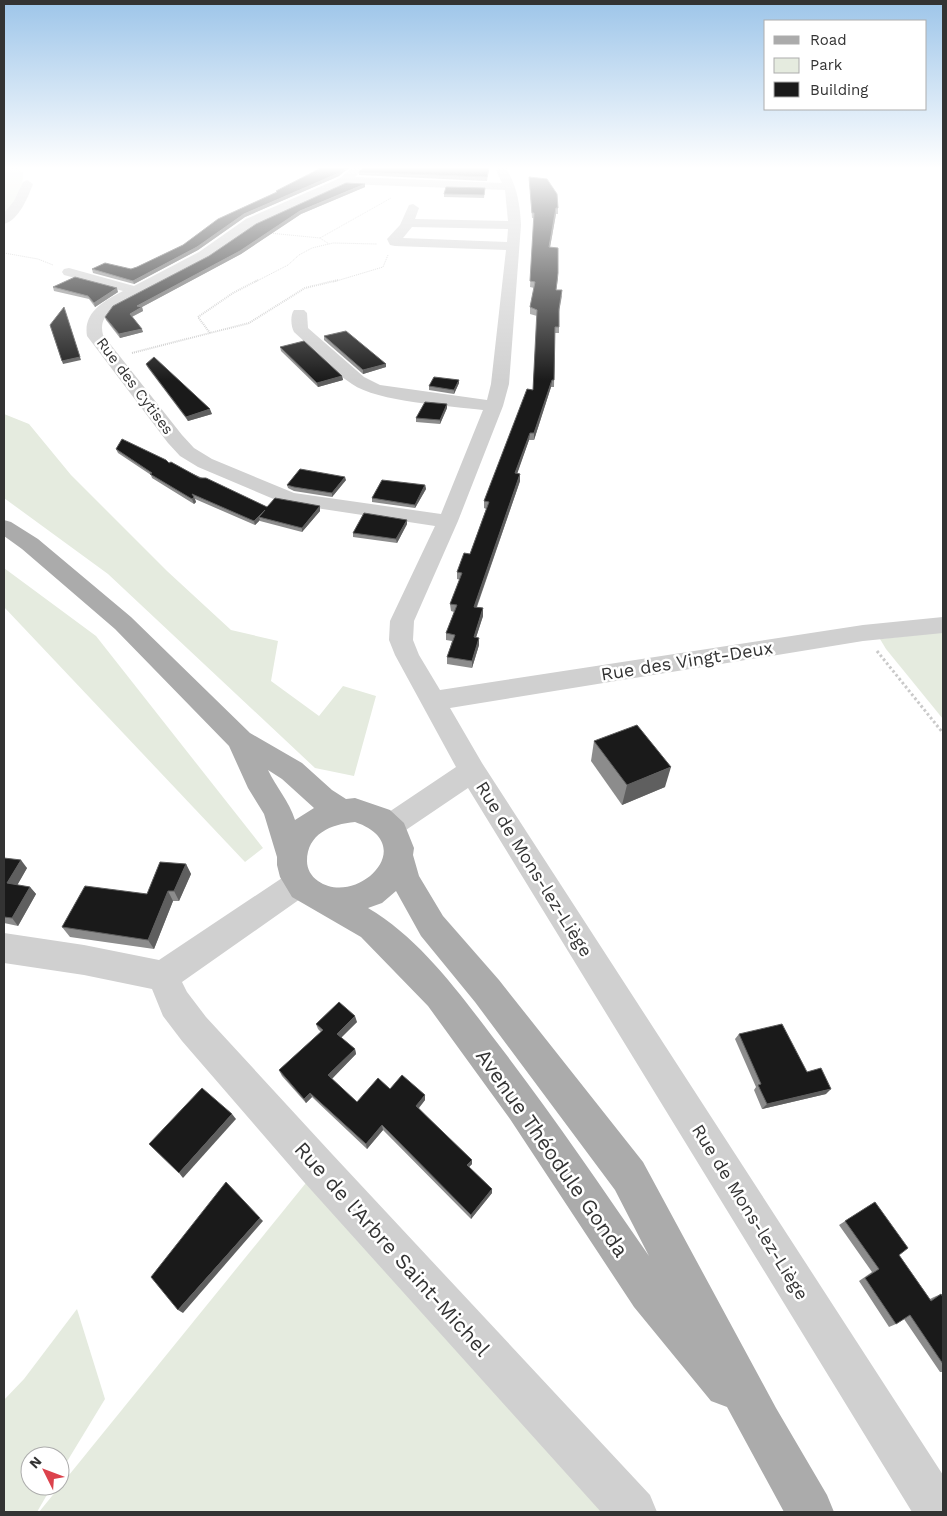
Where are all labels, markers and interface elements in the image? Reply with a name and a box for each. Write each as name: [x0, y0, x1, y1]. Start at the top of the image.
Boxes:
legend: [764, 20, 927, 110]
text: Road: [810, 31, 847, 49]
text: Park: [810, 56, 843, 74]
text: Building: [810, 81, 868, 99]
street label: Rue des Cytises: [93, 334, 177, 438]
street label: Rue des Vingt-Deux: [599, 637, 774, 684]
street label: Rue de Mons-lez-Liège: [472, 777, 597, 960]
street label: Avenue Théodule Gonda: [471, 1044, 634, 1262]
street label: Rue de Mons-lez-Liège: [688, 1120, 813, 1303]
street label: Rue de l'Arbre Saint-Michel: [289, 1136, 496, 1361]
north arrow: [20, 1446, 70, 1496]
text: N: [26, 1453, 45, 1472]

